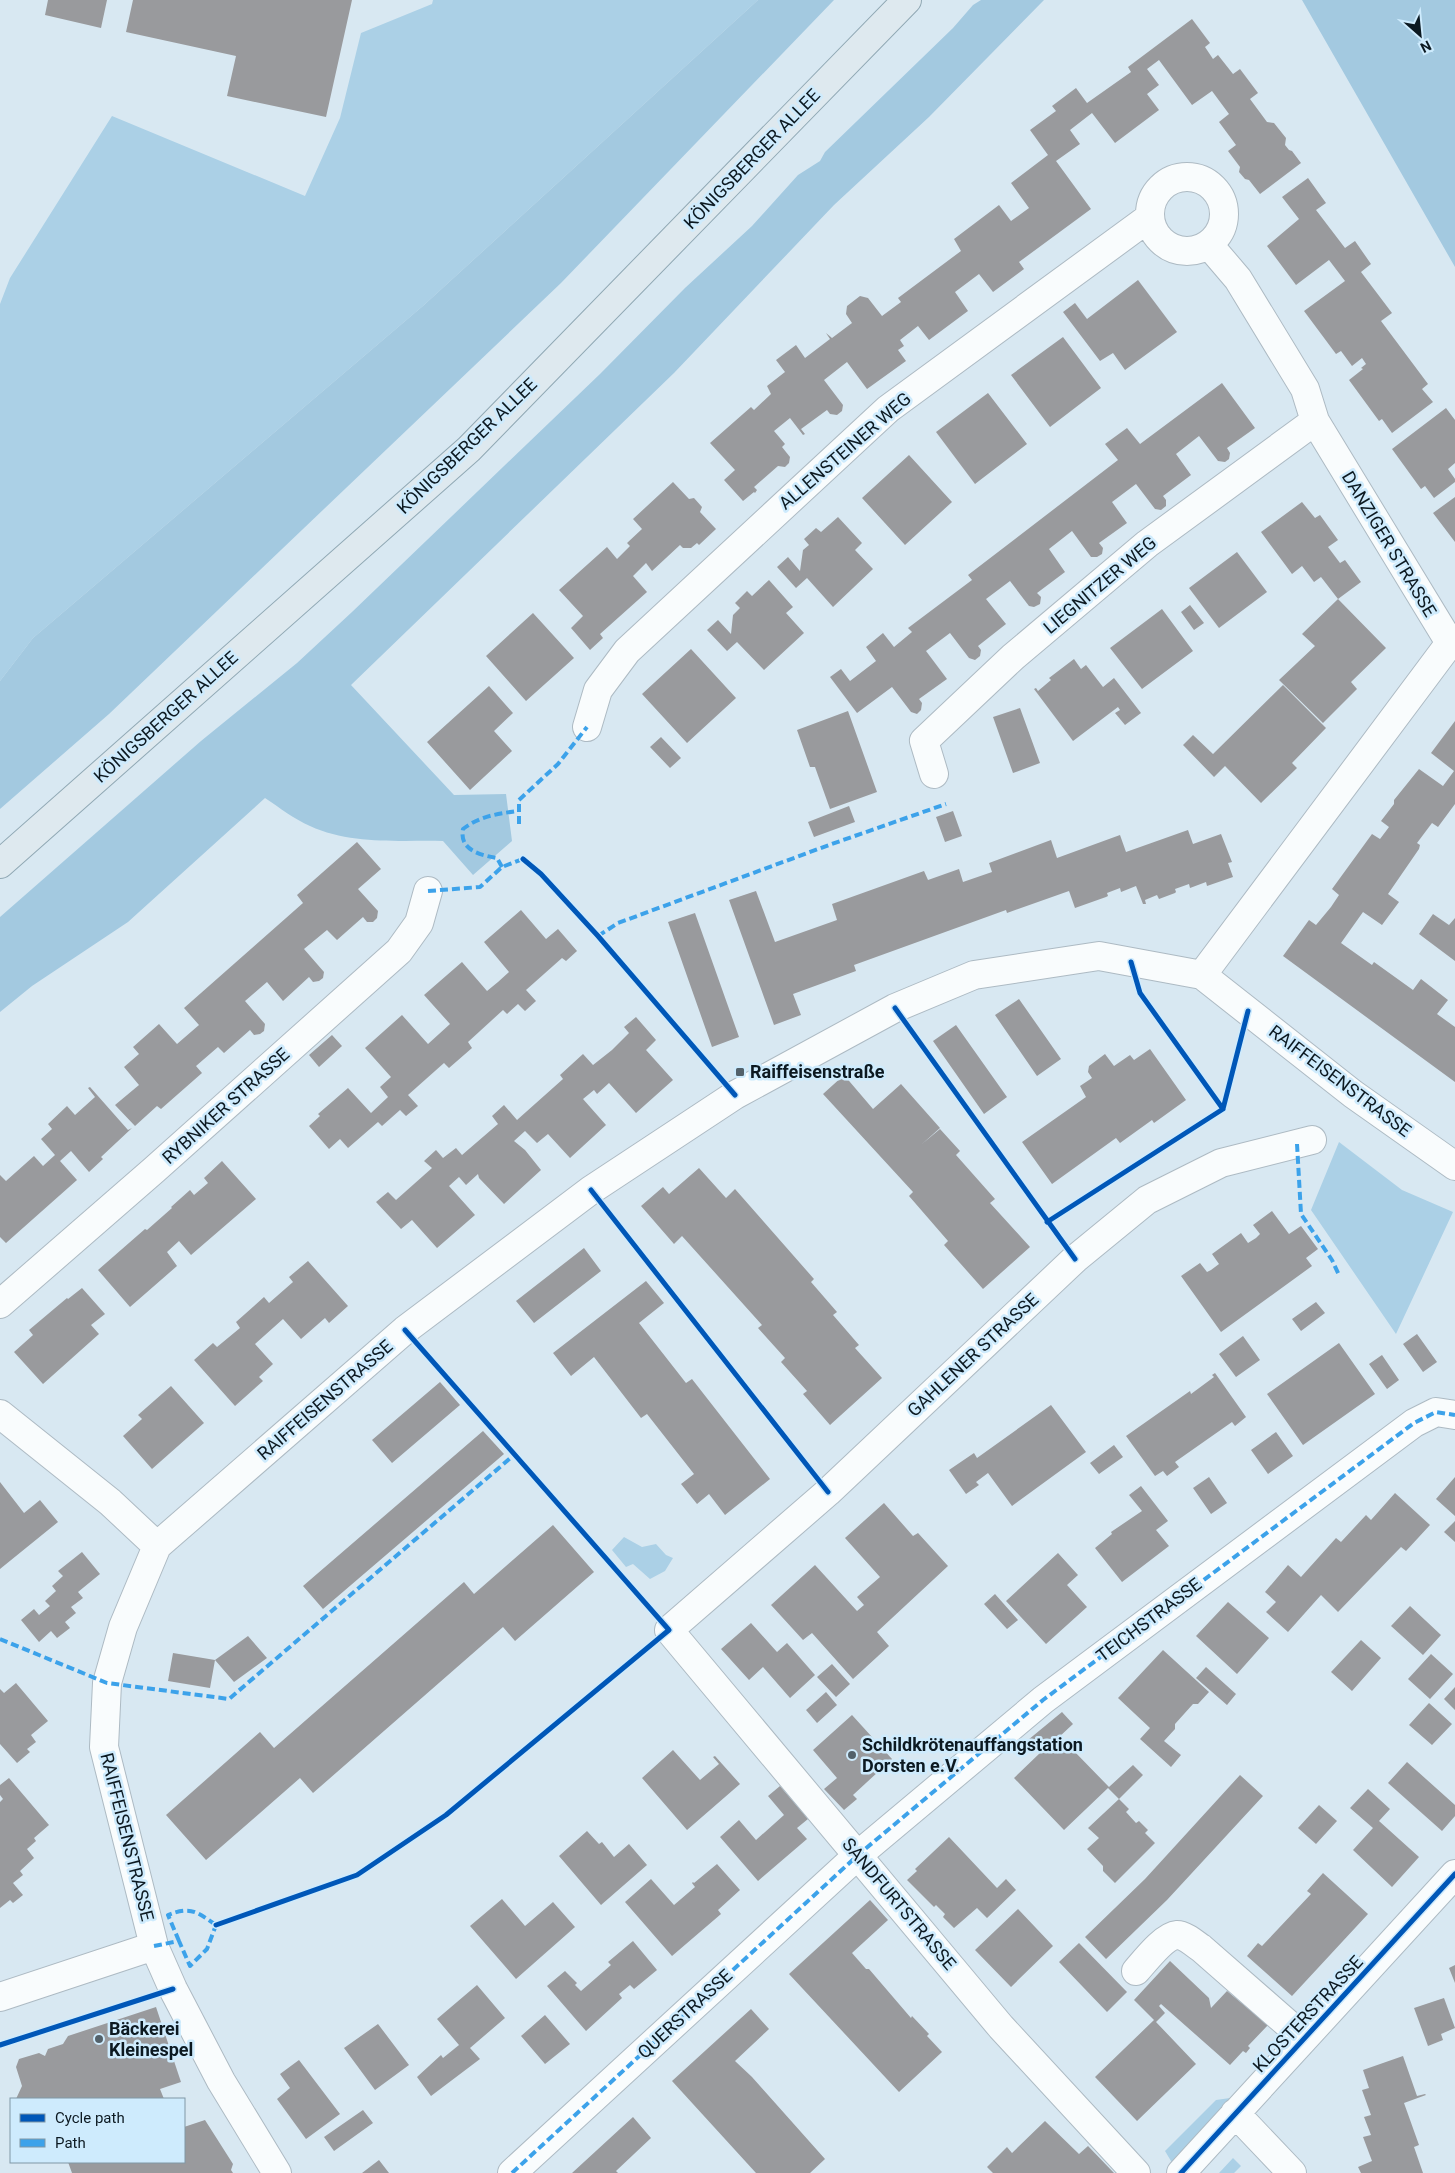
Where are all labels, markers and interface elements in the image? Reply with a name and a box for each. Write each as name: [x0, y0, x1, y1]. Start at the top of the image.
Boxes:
north arrow: [1395, 10, 1445, 60]
text: N: [1418, 37, 1434, 56]
street label: KÖNIGSBERGER ALLEE: [679, 84, 824, 233]
street label: KÖNIGSBERGER ALLEE: [392, 373, 541, 518]
street label: ALLENSTEINER WEG: [774, 388, 915, 514]
street label: DANZIGER STRASSE: [1338, 467, 1441, 620]
street label: LIEGNITZER WEG: [1039, 531, 1160, 638]
street label: KÖNIGSBERGER ALLEE: [89, 647, 242, 787]
street label: RAIFFEISENSTRASSE: [1265, 1020, 1415, 1141]
street label: RYBNIKER STRASSE: [158, 1043, 293, 1168]
place label: Raiffeisenstraße: [750, 1061, 885, 1082]
marker: Raiffeisenstraße: [734, 1066, 746, 1078]
street label: GAHLENER STRASSE: [903, 1289, 1042, 1421]
street label: RAIFFEISENSTRASSE: [253, 1335, 397, 1464]
street label: TEICHSTRASSE: [1092, 1573, 1205, 1666]
place label: Schildkrötenauffangstation Dorsten e.V.: [862, 1734, 1083, 1776]
marker: Schildkrötenauffangstation Dorsten e.V.: [846, 1749, 858, 1761]
street label: RAIFFEISENSTRASSE: [96, 1751, 159, 1923]
street label: SANDFURTSTRASSE: [838, 1834, 961, 1974]
street label: KLOSTERSTRASSE: [1248, 1951, 1367, 2076]
street label: QUERSTRASSE: [633, 1965, 736, 2063]
place label: Bäckerei Kleinespel: [109, 2018, 193, 2060]
marker: Bäckerei Kleinespel: [93, 2033, 105, 2045]
legend: [10, 2098, 185, 2163]
text: Cycle path: [55, 2109, 125, 2127]
text: Path: [55, 2134, 86, 2152]

